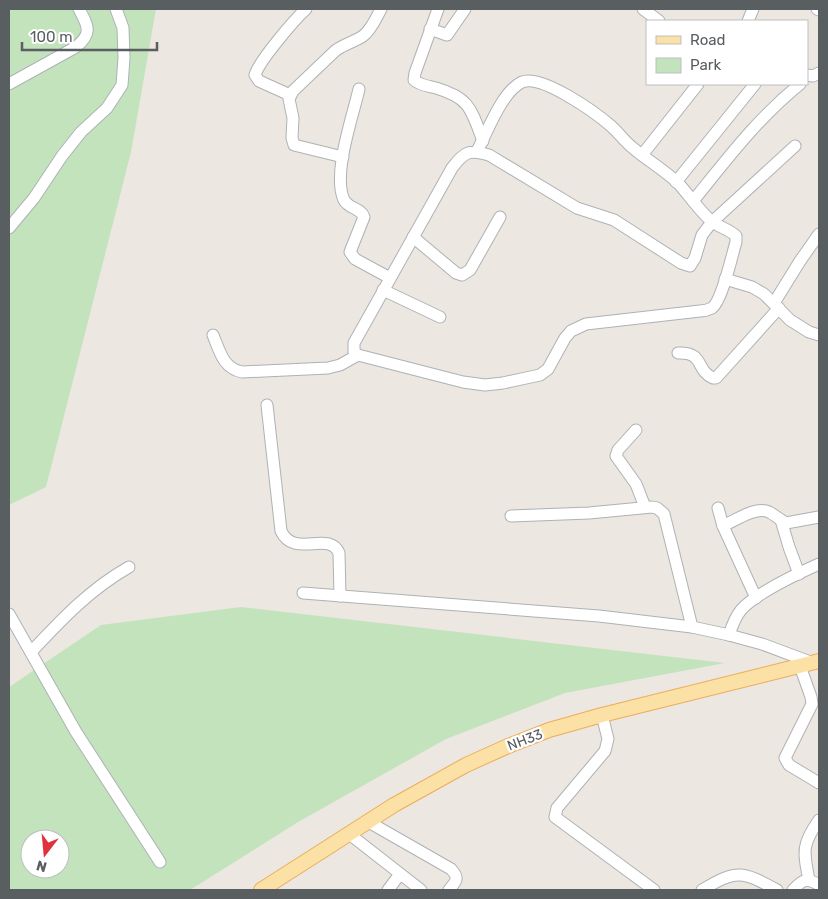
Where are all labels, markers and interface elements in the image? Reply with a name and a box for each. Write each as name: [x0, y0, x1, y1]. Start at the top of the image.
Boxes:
scale bar: [22, 20, 158, 52]
legend: [646, 20, 808, 85]
text: 100 m: [30, 28, 72, 46]
text: Road: [690, 31, 726, 49]
text: Park: [690, 56, 721, 74]
street label: NH33: [505, 726, 545, 754]
north arrow: [20, 829, 70, 879]
text: N: [34, 856, 49, 876]

